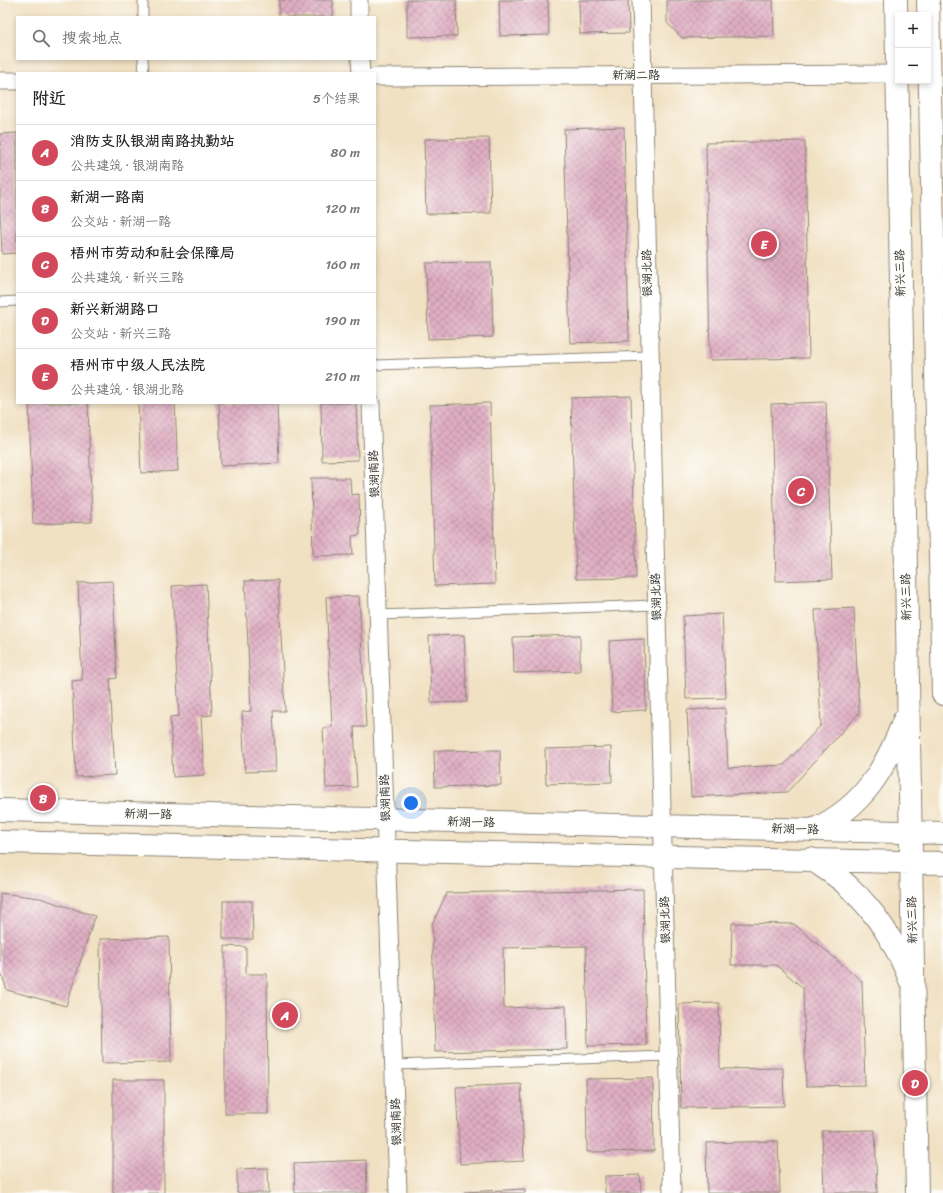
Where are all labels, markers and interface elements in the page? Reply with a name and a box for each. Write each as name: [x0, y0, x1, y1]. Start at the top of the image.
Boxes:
map controls: [895, 12, 931, 84]
button: +: [895, 12, 931, 48]
search box: [16, 16, 376, 60]
text: 搜索地点: [62, 25, 122, 51]
icon: search: [30, 27, 52, 49]
button: −: [895, 48, 931, 84]
street label: 新湖二路: [612, 64, 660, 86]
text: 附近: [32, 83, 66, 113]
text: 5个结果: [313, 87, 360, 110]
text: 消防支队银湖南路执勤站: [70, 128, 235, 154]
text: A: [41, 141, 49, 164]
text: 80 m: [331, 141, 360, 164]
text: 公共建筑 · 银湖南路: [70, 154, 184, 177]
text: 新湖一路南: [70, 184, 145, 210]
text: B: [41, 197, 49, 220]
text: 120 m: [325, 197, 360, 220]
text: 公交站 · 新湖一路: [70, 210, 171, 233]
pin: E: [751, 229, 777, 259]
text: 梧州市劳动和社会保障局: [70, 240, 235, 266]
street label: 银湖北路: [636, 249, 658, 297]
street label: 新兴三路: [889, 249, 911, 297]
text: C: [41, 253, 49, 276]
text: 160 m: [325, 253, 360, 276]
text: 公共建筑 · 新兴三路: [70, 266, 184, 289]
text: 新兴新湖路口: [70, 296, 160, 322]
text: D: [41, 309, 49, 332]
text: 190 m: [325, 309, 360, 332]
text: 公交站 · 新兴三路: [70, 322, 171, 345]
text: 梧州市中级人民法院: [70, 352, 205, 378]
text: E: [41, 365, 49, 388]
text: 210 m: [325, 365, 360, 388]
text: 公共建筑 · 银湖北路: [70, 378, 184, 401]
street label: 银湖南路: [362, 450, 386, 498]
pin: C: [788, 476, 814, 506]
street label: 银湖北路: [644, 573, 668, 621]
street label: 新兴三路: [895, 573, 917, 621]
street label: 银湖南路: [373, 774, 397, 822]
pin: B: [30, 783, 56, 813]
your location: [401, 793, 421, 813]
street label: 新湖一路: [124, 803, 172, 825]
street label: 新湖一路: [447, 811, 495, 833]
street label: 新湖一路: [771, 818, 819, 840]
street label: 银湖北路: [653, 896, 677, 944]
street label: 新兴三路: [901, 896, 923, 944]
pin: A: [272, 1000, 298, 1030]
pin: D: [902, 1068, 928, 1098]
street label: 银湖南路: [384, 1098, 408, 1146]

